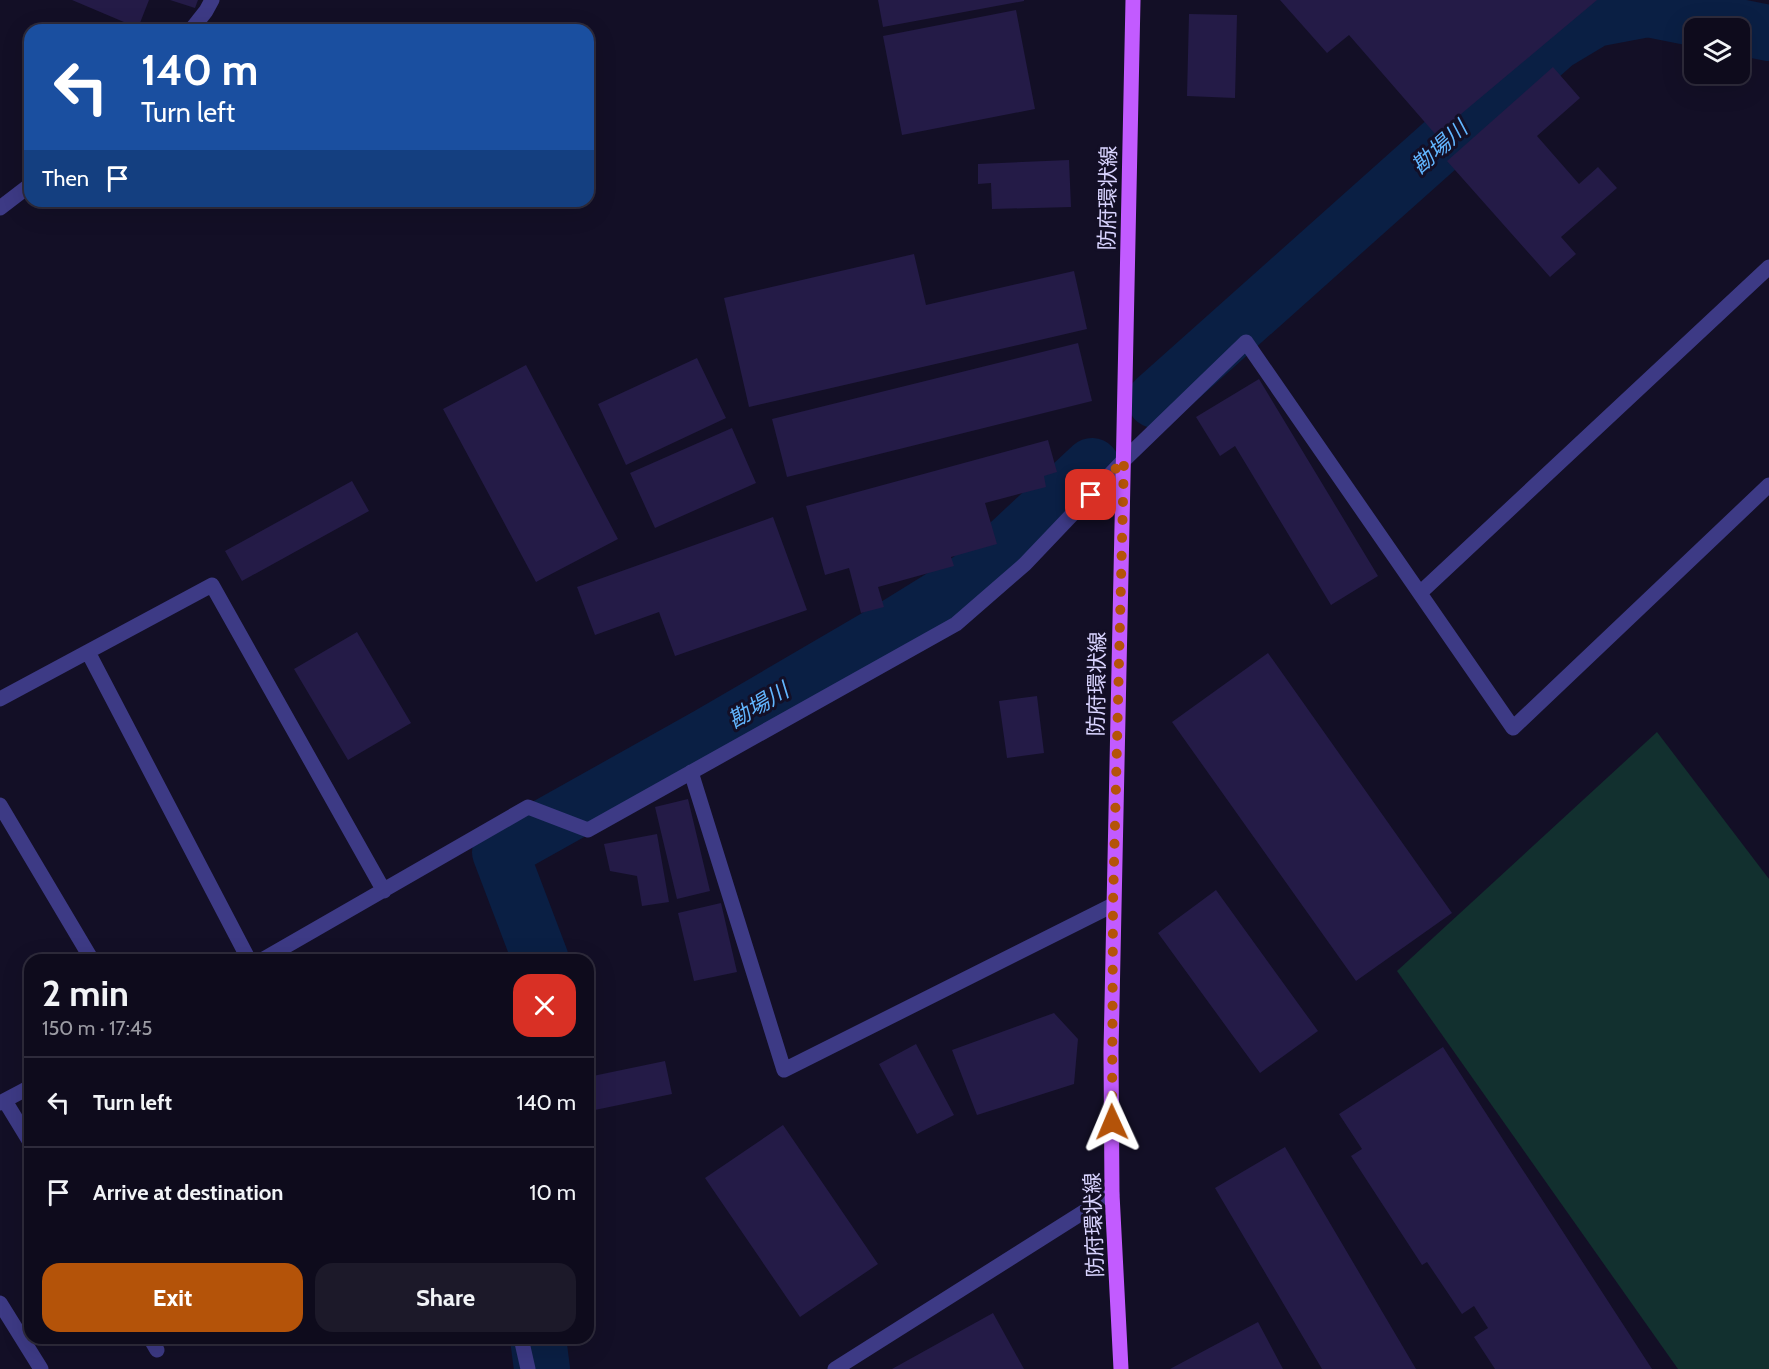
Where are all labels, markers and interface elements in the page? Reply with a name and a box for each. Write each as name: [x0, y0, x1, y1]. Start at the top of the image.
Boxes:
map controls: [1684, 18, 1750, 84]
button: layers: [1684, 18, 1750, 84]
text: 140 m: [141, 44, 258, 96]
icon: left: [42, 48, 120, 126]
text: Turn left: [141, 96, 235, 129]
water label: 勘場川: [1406, 114, 1474, 179]
street label: 防府環状線: [1094, 145, 1121, 251]
icon: arrive: [101, 162, 134, 195]
text: Then: [42, 165, 89, 192]
pin: [1065, 469, 1116, 520]
icon: arrive: [1074, 478, 1107, 511]
street label: 防府環状線: [1083, 631, 1110, 737]
water label: 勘場川: [723, 676, 795, 734]
text: 2 min: [42, 971, 129, 1015]
button: close: [513, 974, 576, 1037]
text: 150 m · 17:45: [42, 1016, 152, 1040]
icon: left: [42, 1086, 75, 1119]
text: Turn left: [93, 1089, 172, 1116]
text: 140 m: [517, 1089, 576, 1116]
position arrow: [1080, 1090, 1144, 1154]
street label: 防府環状線: [1079, 1172, 1108, 1278]
icon: arrive: [42, 1176, 75, 1209]
text: Arrive at destination: [93, 1179, 283, 1206]
text: 10 m: [529, 1179, 576, 1206]
button: Exit: [42, 1263, 303, 1332]
button: Share: [315, 1263, 576, 1332]

